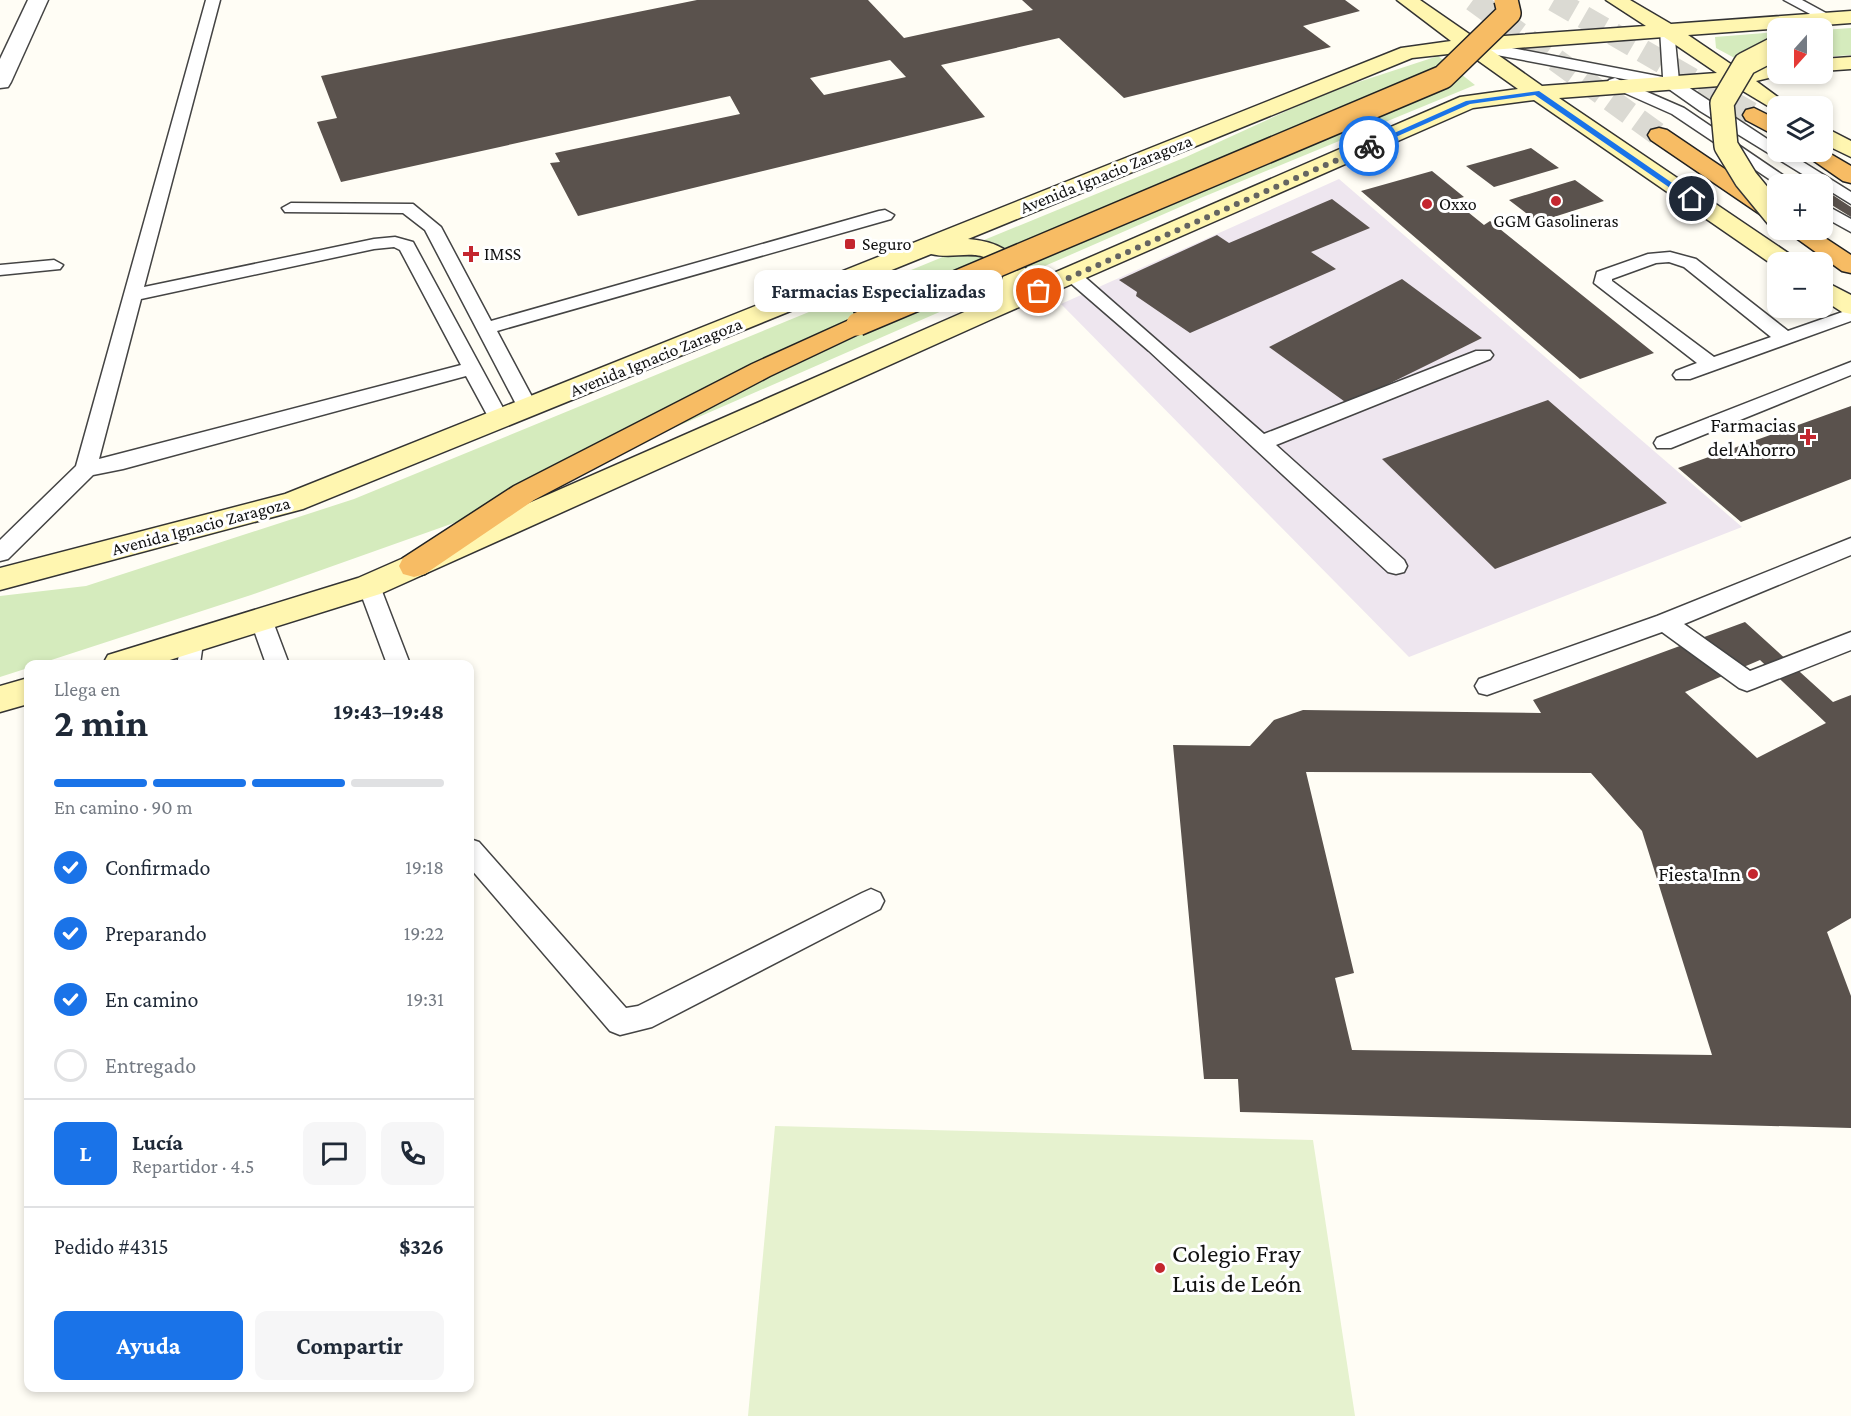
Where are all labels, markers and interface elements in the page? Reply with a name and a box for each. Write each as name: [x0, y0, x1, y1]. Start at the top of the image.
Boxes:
north arrow: [1767, 18, 1833, 84]
map controls: [1767, 18, 1833, 318]
button: layers: [1767, 96, 1833, 162]
courier: [1339, 116, 1399, 176]
street label: Avenida Ignacio Zaragoza: [1017, 130, 1195, 218]
icon: bike: [1353, 130, 1386, 163]
pin: [1666, 173, 1717, 224]
button: +: [1767, 174, 1833, 240]
icon: home: [1675, 182, 1708, 215]
place label: Oxxo: [1439, 194, 1477, 214]
marker: GGM Gasolineras: [1549, 194, 1563, 208]
marker: Oxxo: [1420, 197, 1434, 211]
place label: GGM Gasolineras: [1493, 211, 1619, 231]
place label: Seguro: [862, 234, 912, 254]
marker: Seguro: [843, 237, 857, 251]
place label: IMSS: [484, 244, 521, 264]
marker: IMSS: [462, 245, 480, 263]
button: −: [1767, 252, 1833, 318]
pin: [1013, 265, 1064, 316]
callout: Farmacias Especializadas: [754, 270, 1003, 312]
icon: bag: [1022, 274, 1055, 307]
text: Farmacias Especializadas: [771, 280, 986, 302]
street label: Avenida Ignacio Zaragoza: [567, 313, 745, 401]
place label: Farmacias del Ahorro: [1708, 413, 1796, 461]
marker: Farmacias del Ahorro: [1801, 430, 1815, 444]
street label: Avenida Ignacio Zaragoza: [110, 493, 292, 559]
text: Llega en: [54, 678, 120, 700]
text: 19:43–19:48: [333, 699, 444, 724]
text: 2 min: [54, 701, 148, 744]
text: En camino · 90 m: [54, 796, 192, 818]
icon: check: [54, 851, 87, 884]
text: Confirmado: [105, 855, 211, 880]
text: 19:18: [405, 856, 444, 878]
place label: Fiesta Inn: [1658, 862, 1741, 886]
marker: Fiesta Inn: [1746, 867, 1760, 881]
icon: check: [54, 917, 87, 950]
text: Preparando: [105, 921, 207, 946]
text: 19:22: [404, 922, 444, 944]
icon: check: [54, 983, 87, 1016]
text: En camino: [105, 987, 198, 1012]
text: 19:31: [407, 988, 444, 1010]
text: Entregado: [105, 1053, 196, 1078]
button: chat: [303, 1122, 366, 1185]
button: phone: [381, 1122, 444, 1185]
text: Lucía: [132, 1130, 183, 1155]
text: L: [80, 1141, 91, 1166]
text: Repartidor · 4.5: [132, 1155, 254, 1177]
text: Pedido #4315: [54, 1234, 169, 1259]
text: $326: [399, 1234, 444, 1259]
place label: Colegio Fray Luis de León: [1172, 1239, 1302, 1298]
marker: Colegio Fray Luis de León: [1153, 1261, 1167, 1275]
button: Ayuda: [54, 1311, 243, 1380]
button: Compartir: [255, 1311, 444, 1380]

